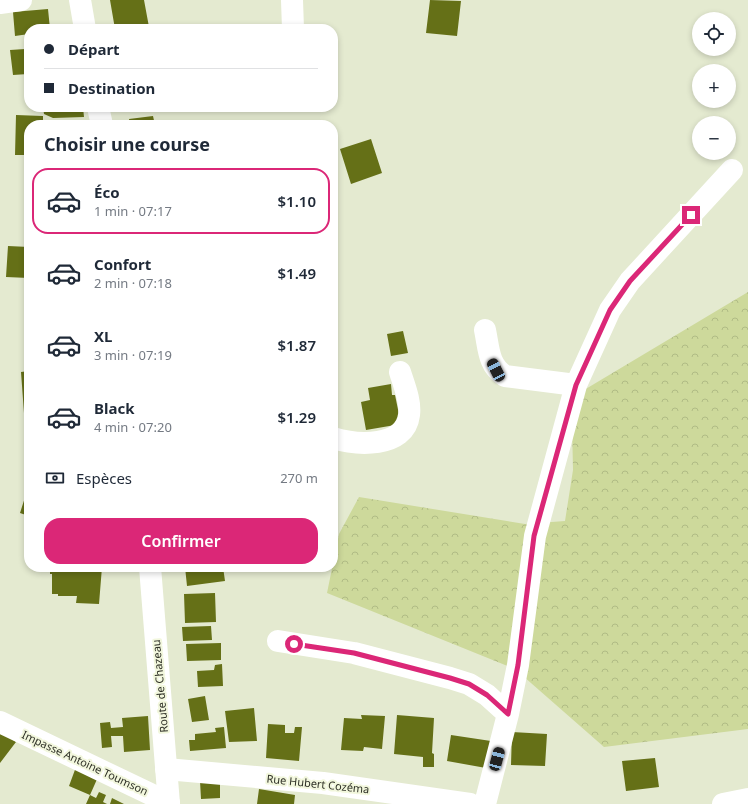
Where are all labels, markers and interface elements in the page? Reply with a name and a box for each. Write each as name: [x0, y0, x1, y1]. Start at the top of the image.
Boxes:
map controls: [692, 12, 736, 160]
button: locate: [692, 12, 736, 56]
text: Départ: [68, 39, 120, 59]
button: +: [692, 64, 736, 108]
text: Destination: [68, 78, 155, 98]
button: −: [692, 116, 736, 160]
text: Choisir une course: [44, 132, 210, 156]
text: Éco: [94, 182, 120, 202]
icon: car: [46, 183, 82, 219]
text: $1.10: [278, 191, 316, 211]
text: 1 min · 07:17: [94, 202, 172, 220]
route end: [682, 206, 700, 224]
text: Confort: [94, 254, 151, 274]
icon: car: [46, 255, 82, 291]
text: $1.49: [278, 263, 316, 283]
text: 2 min · 07:18: [94, 274, 172, 292]
text: XL: [94, 326, 112, 346]
icon: car: [46, 327, 82, 363]
text: $1.87: [278, 335, 316, 355]
text: 3 min · 07:19: [94, 346, 172, 364]
car: [485, 357, 507, 383]
text: Black: [94, 398, 134, 418]
icon: car: [46, 399, 82, 435]
text: $1.29: [278, 407, 316, 427]
text: 4 min · 07:20: [94, 418, 172, 436]
icon: cash: [44, 467, 66, 489]
text: Espèces: [76, 468, 132, 488]
text: 270 m: [280, 469, 318, 487]
button: Confirmer: [44, 518, 318, 564]
route start: [285, 635, 303, 653]
street label: Route de Chazeau: [148, 639, 171, 733]
street label: Impasse Antoine Toumson: [20, 727, 151, 798]
car: [488, 746, 506, 772]
street label: Rue Hubert Cozéma: [266, 771, 370, 796]

